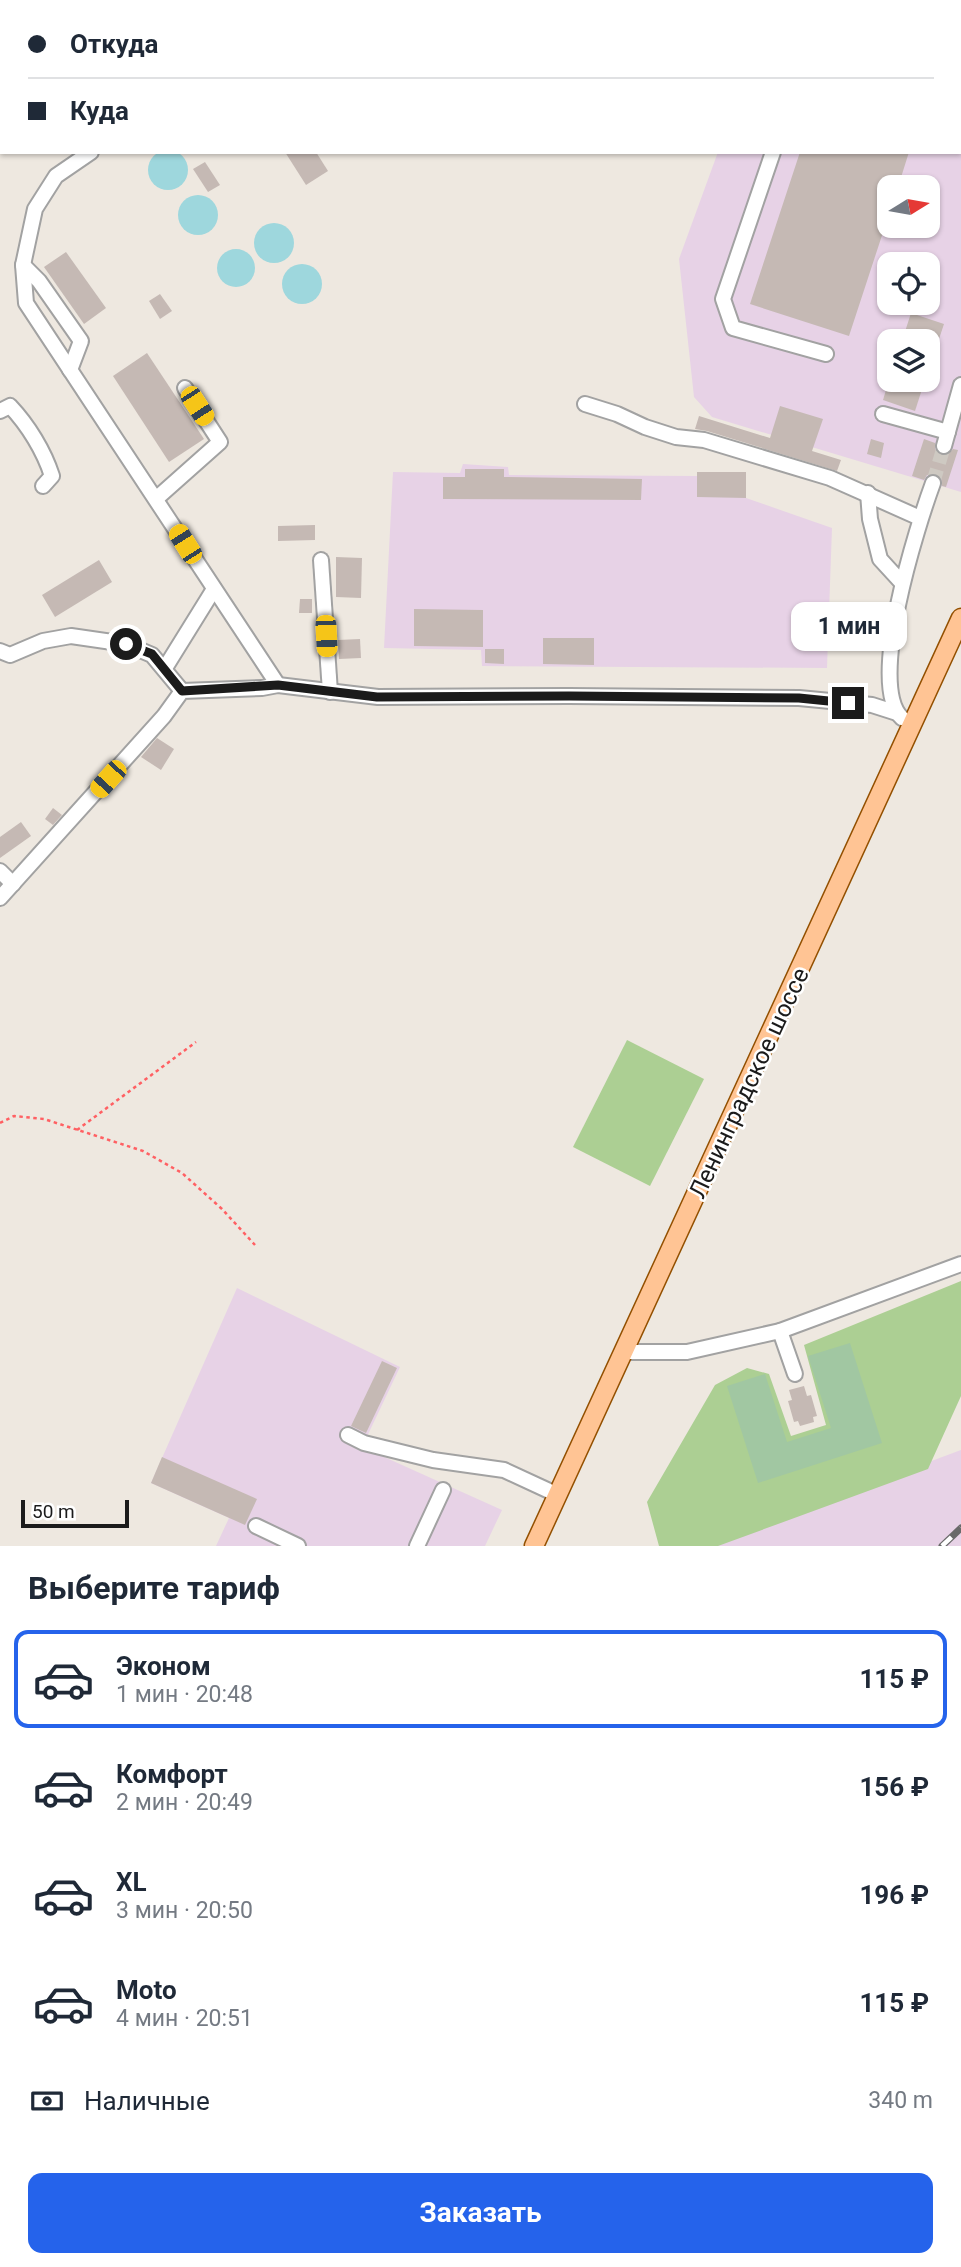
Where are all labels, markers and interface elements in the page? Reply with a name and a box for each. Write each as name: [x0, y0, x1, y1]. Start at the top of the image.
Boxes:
text: Откуда: [70, 29, 159, 59]
text: Куда: [70, 96, 129, 126]
north arrow: [877, 175, 940, 238]
map controls: [877, 175, 940, 392]
button: locate: [877, 252, 940, 315]
button: layers: [877, 329, 940, 392]
car: [177, 383, 218, 429]
car: [165, 521, 206, 567]
callout: 1 мин: [790, 602, 906, 650]
text: 1 мин: [818, 613, 880, 640]
car: [315, 614, 338, 658]
route start: [110, 628, 142, 660]
route end: [832, 687, 864, 719]
car: [87, 756, 130, 802]
street label: Ленинградское шоссе: [683, 963, 815, 1203]
scale bar: [21, 1497, 130, 1529]
text: 50 m: [32, 1500, 75, 1523]
text: Выберите тариф: [28, 1569, 280, 1607]
icon: car: [32, 1648, 95, 1711]
text: Эконом: [116, 1651, 211, 1681]
text: 115 ₽: [859, 1664, 929, 1694]
text: 1 мин · 20:48: [116, 1681, 253, 1708]
icon: car: [32, 1756, 95, 1819]
text: Комфорт: [116, 1759, 228, 1789]
text: 156 ₽: [859, 1772, 929, 1802]
text: 2 мин · 20:49: [116, 1789, 253, 1816]
icon: car: [32, 1864, 95, 1927]
text: XL: [116, 1867, 147, 1897]
text: 196 ₽: [859, 1880, 929, 1910]
text: 3 мин · 20:50: [116, 1897, 253, 1924]
icon: car: [32, 1972, 95, 2035]
text: Moto: [116, 1975, 177, 2005]
text: 115 ₽: [859, 1988, 929, 2018]
text: 4 мин · 20:51: [116, 2005, 253, 2032]
icon: cash: [28, 2082, 66, 2120]
text: Наличные: [84, 2086, 210, 2116]
text: 340 m: [868, 2087, 933, 2114]
button: Заказать: [28, 2173, 933, 2253]

